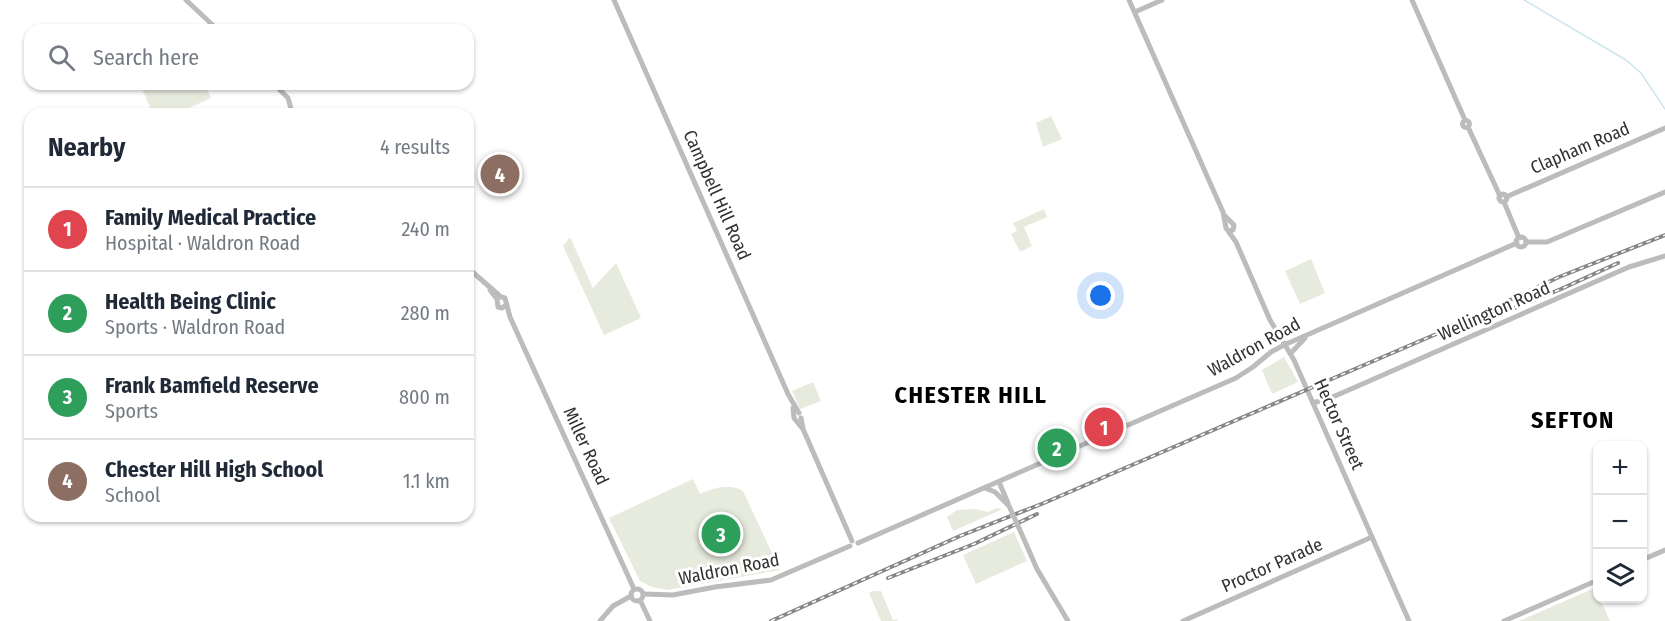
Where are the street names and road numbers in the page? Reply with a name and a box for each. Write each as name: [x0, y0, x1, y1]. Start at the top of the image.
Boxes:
street label: Clapham Road: [1527, 117, 1633, 179]
street label: Campbell Hill Road: [678, 127, 756, 263]
street label: Wellington Road: [1435, 276, 1553, 346]
street label: Waldron Road: [1204, 313, 1304, 381]
street label: Hector Street: [1309, 375, 1369, 473]
street label: Miller Road: [558, 404, 614, 488]
street label: Proctor Parade: [1218, 533, 1326, 597]
street label: Waldron Road: [677, 548, 781, 590]

